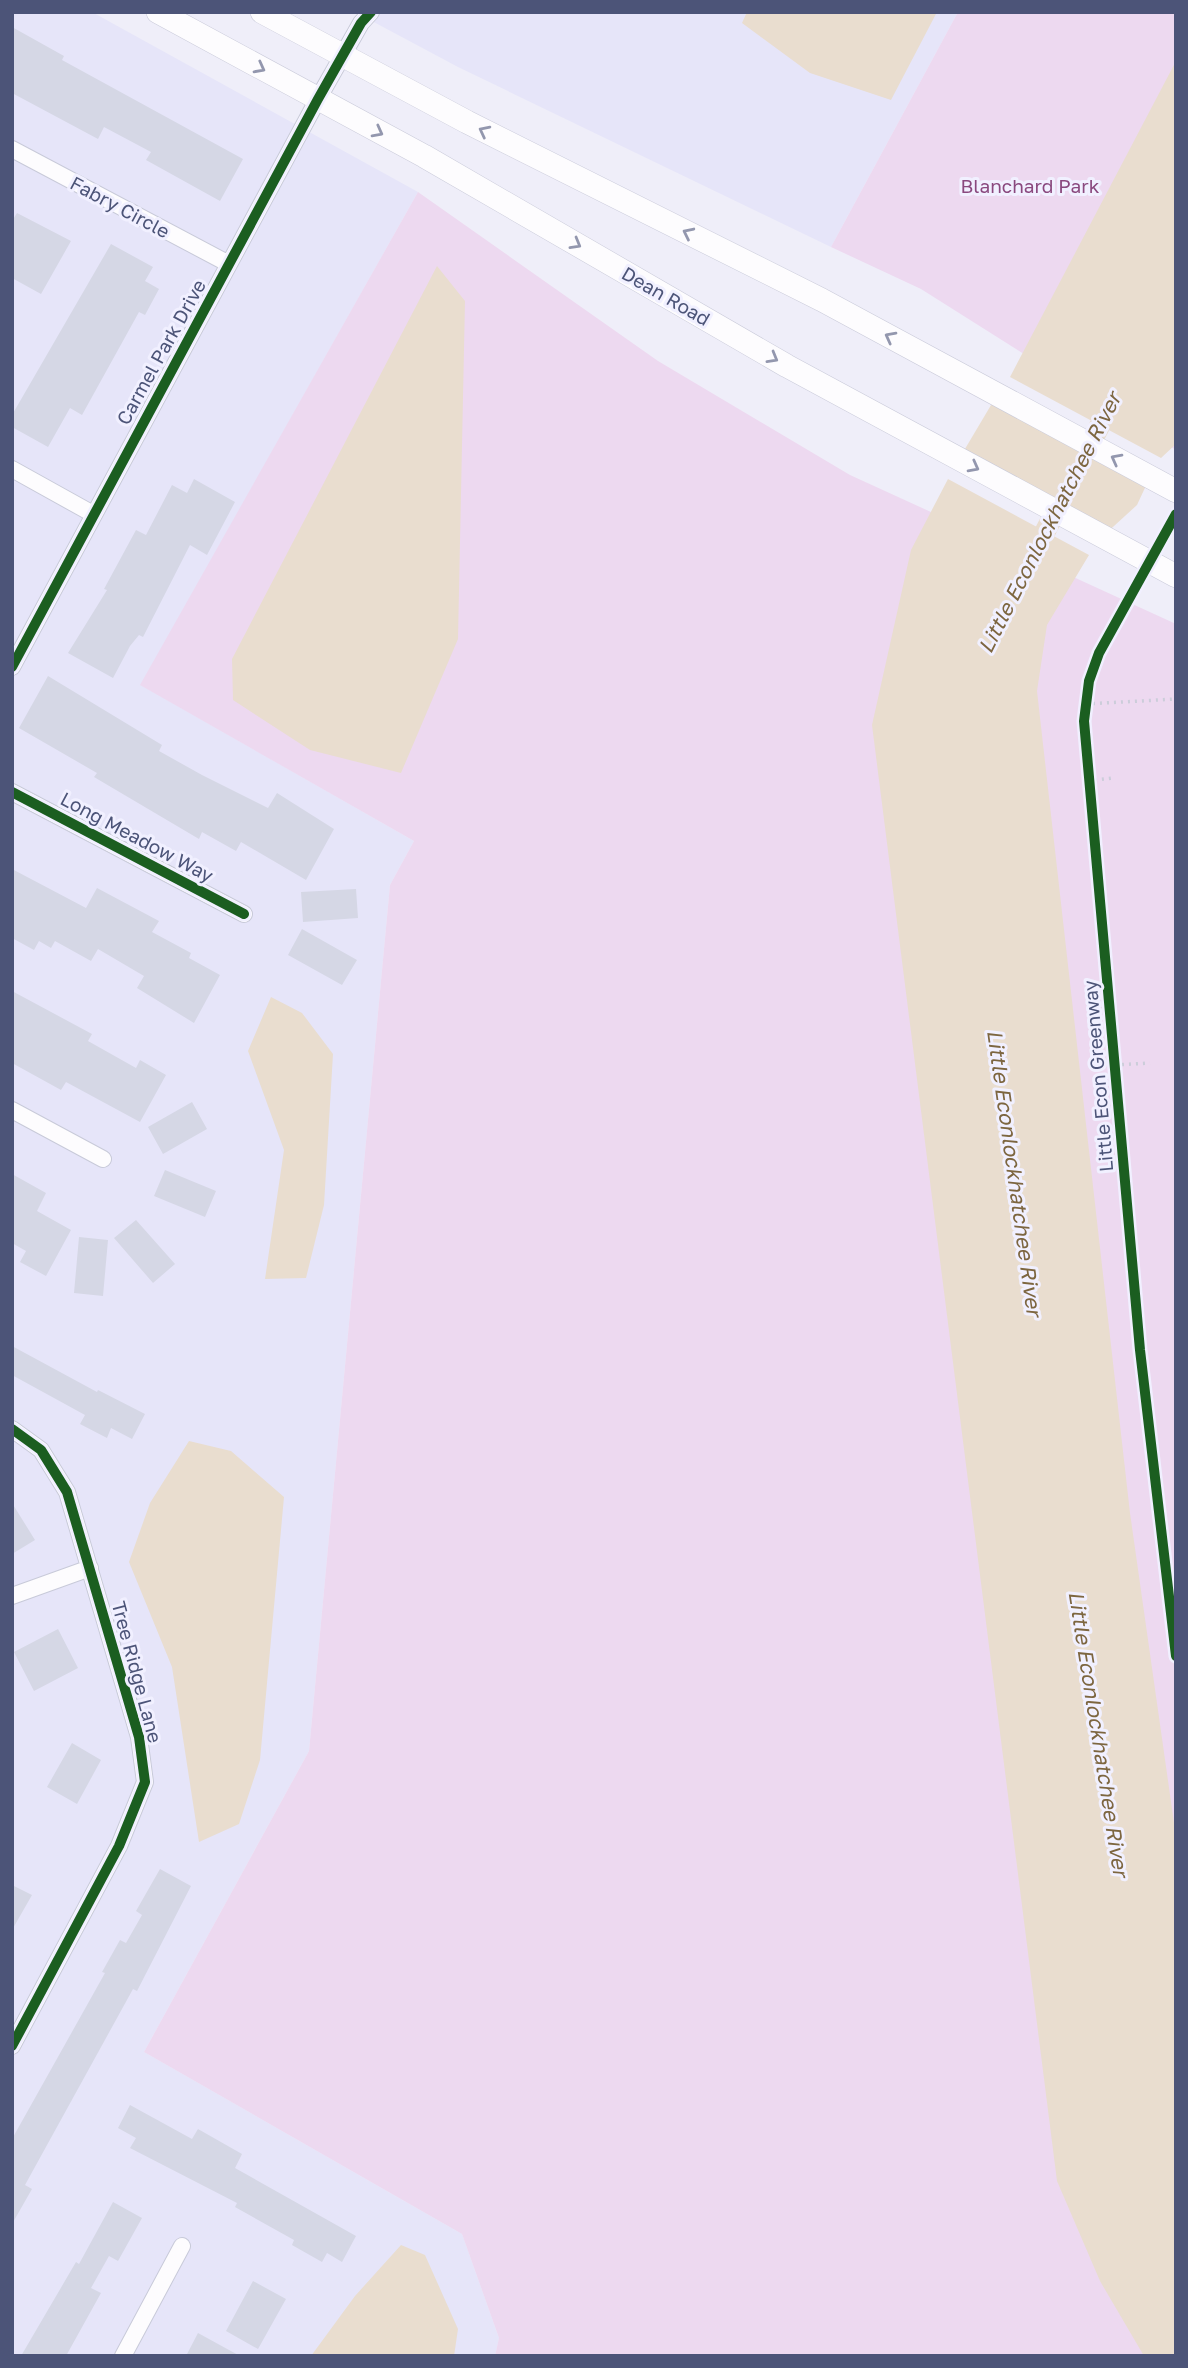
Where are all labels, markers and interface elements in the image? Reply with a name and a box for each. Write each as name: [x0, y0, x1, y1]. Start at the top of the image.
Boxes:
one-way arrow: [253, 60, 265, 73]
one-way arrow: [371, 123, 384, 137]
one-way arrow: [479, 126, 491, 140]
street label: Fabry Circle: [67, 171, 174, 242]
park label: Blanchard Park: [961, 174, 1100, 197]
one-way arrow: [683, 227, 695, 241]
one-way arrow: [569, 236, 582, 249]
street label: Dean Road: [618, 261, 714, 330]
street label: Carmel Park Drive: [111, 275, 210, 428]
one-way arrow: [885, 332, 897, 345]
one-way arrow: [766, 350, 778, 363]
water label: Little Econlockhatchee River: [972, 386, 1127, 657]
one-way arrow: [1110, 454, 1123, 467]
one-way arrow: [967, 459, 979, 473]
street label: Long Meadow Way: [57, 787, 218, 887]
street label: Little Econ Greenway: [1078, 979, 1117, 1173]
water label: Little Econlockhatchee River: [982, 1028, 1048, 1320]
water label: Little Econlockhatchee River: [1064, 1589, 1135, 1881]
street label: Tree Ridge Lane: [108, 1599, 167, 1745]

